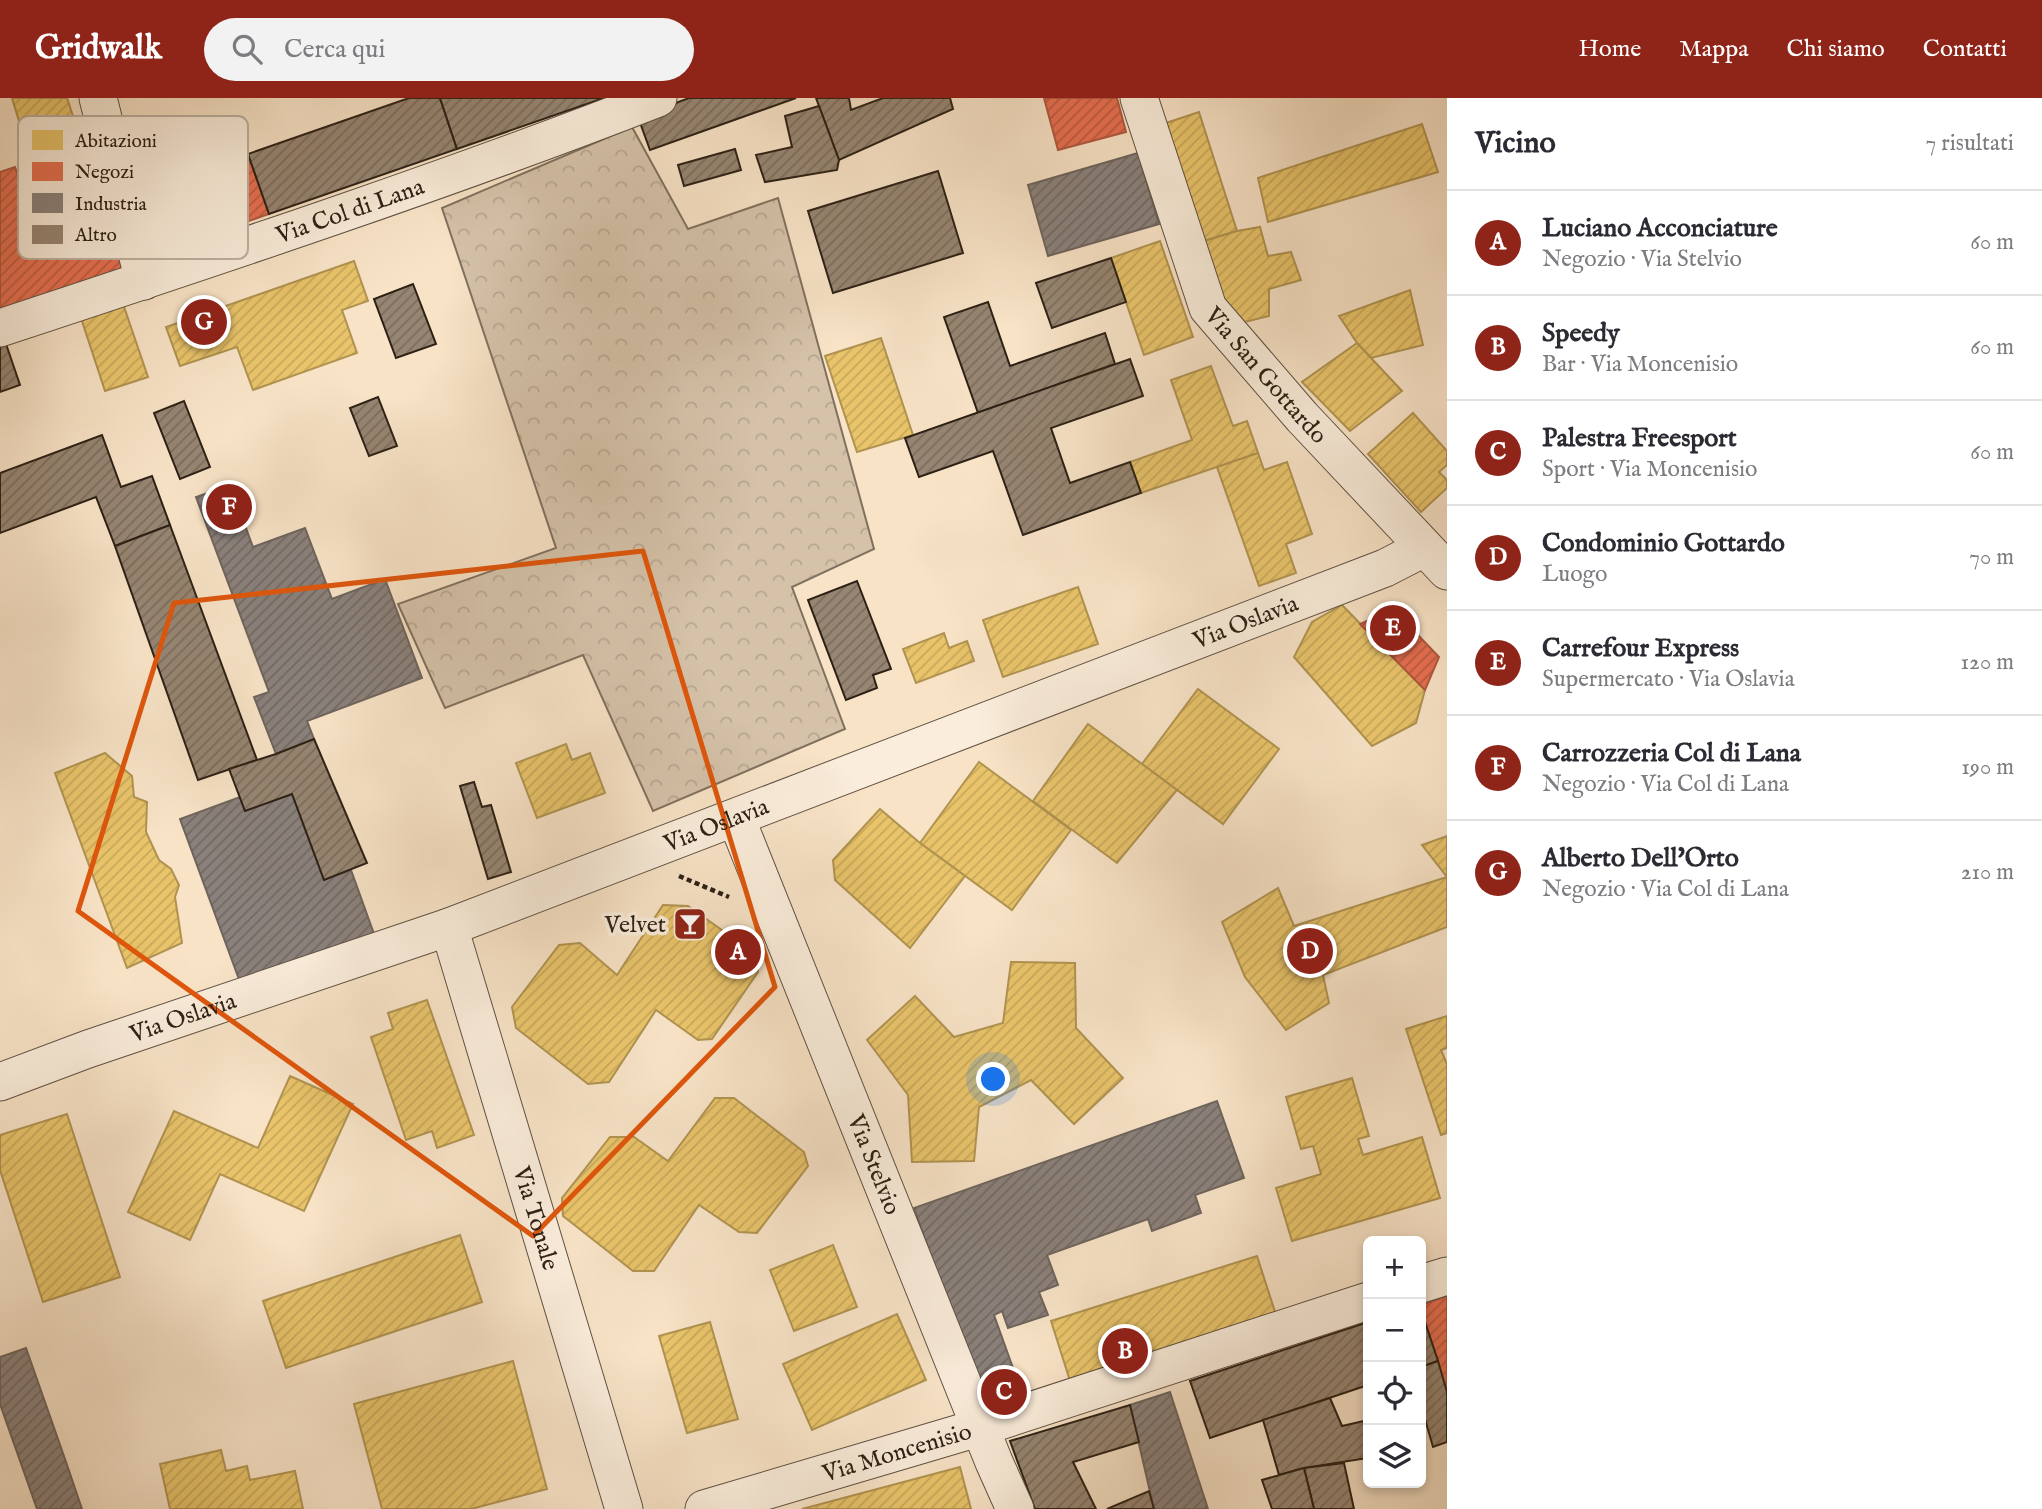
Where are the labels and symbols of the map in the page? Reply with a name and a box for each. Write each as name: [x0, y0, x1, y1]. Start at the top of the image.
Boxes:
legend: [18, 116, 248, 259]
text: Abitazioni: [74, 130, 157, 154]
text: Negozi: [75, 161, 134, 185]
street label: Via Col di Lana: [271, 172, 429, 252]
text: Industria: [75, 193, 148, 217]
text: Altro: [74, 224, 117, 248]
pin: G: [181, 296, 227, 348]
street label: Via San Gottardo: [1196, 300, 1333, 451]
pin: F: [206, 481, 252, 533]
street label: Via Oslavia: [1188, 589, 1304, 658]
pin: E: [1370, 602, 1416, 654]
street label: Via Oslavia: [659, 792, 774, 861]
bar icon: Velvet: [671, 905, 709, 943]
place label: Velvet: [603, 910, 666, 941]
pin: D: [1287, 925, 1333, 977]
pin: A: [715, 926, 761, 978]
street label: Via Oslavia: [125, 986, 241, 1051]
your location: [976, 1062, 1010, 1096]
street label: Via Stelvio: [839, 1109, 907, 1220]
street label: Via Tonale: [505, 1162, 565, 1274]
pin: B: [1102, 1325, 1148, 1377]
pin: C: [981, 1366, 1027, 1418]
street label: Via Moncenisio: [818, 1417, 975, 1490]

